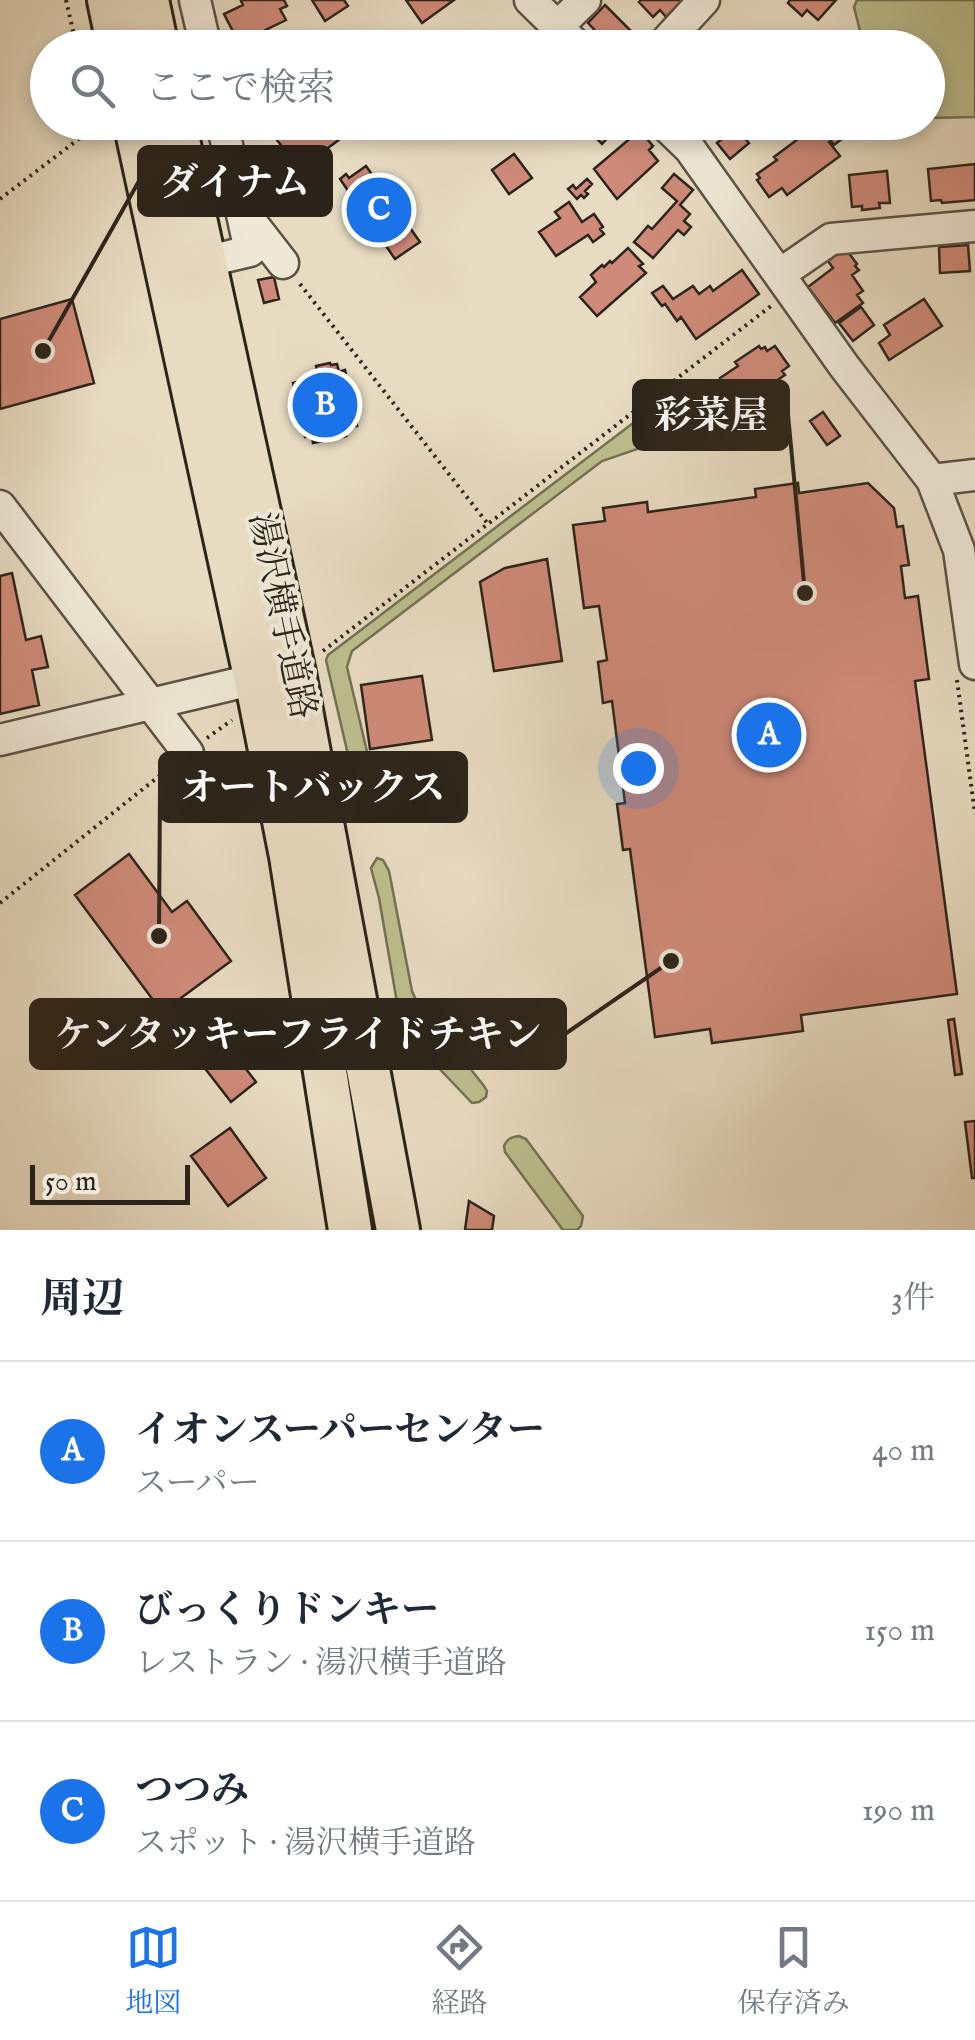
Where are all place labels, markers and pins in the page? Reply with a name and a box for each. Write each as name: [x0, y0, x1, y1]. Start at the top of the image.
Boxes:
callout: ダイナム: [139, 147, 331, 215]
pin: C: [346, 172, 412, 248]
pin: B: [292, 368, 358, 442]
callout: 彩菜屋: [634, 381, 788, 449]
pin: A: [736, 698, 802, 772]
callout: オートバックス: [160, 753, 466, 821]
callout: ケンタッキーフライドチキン: [31, 1000, 565, 1068]

